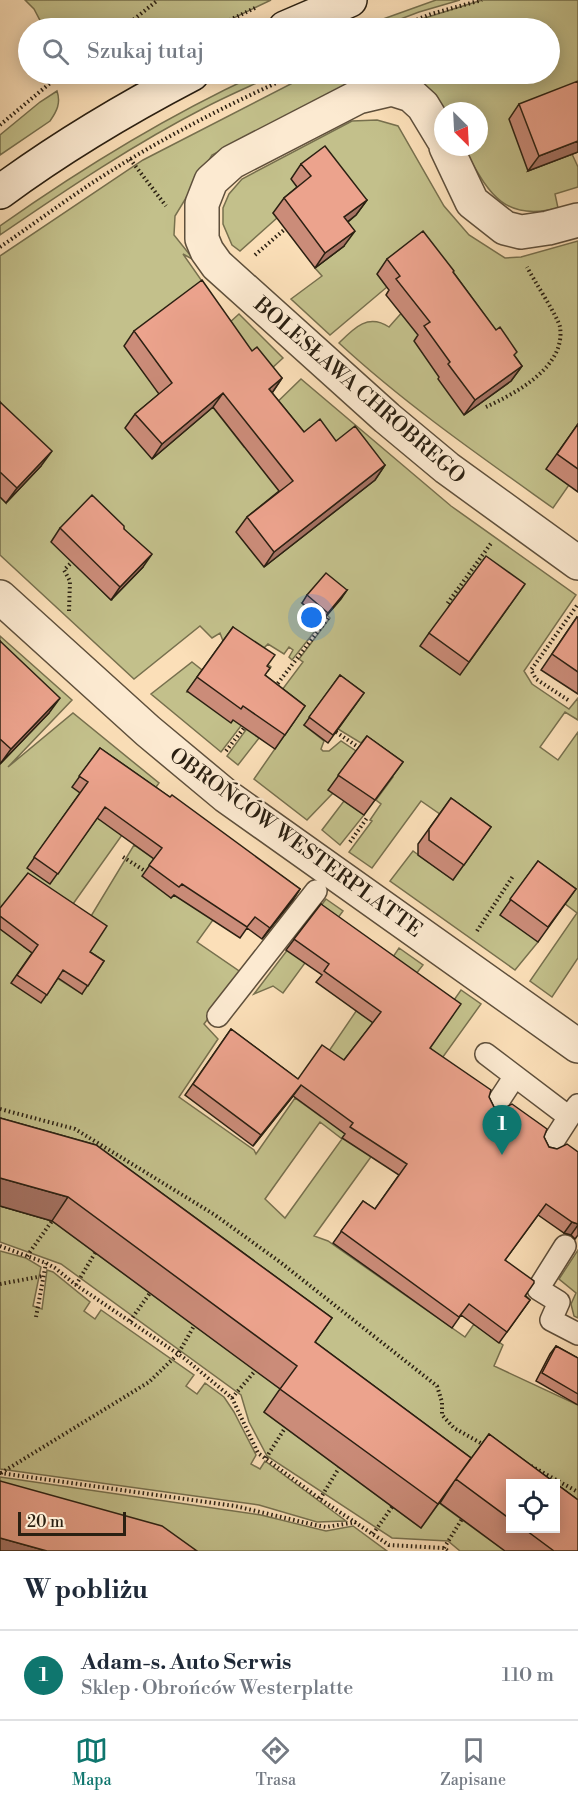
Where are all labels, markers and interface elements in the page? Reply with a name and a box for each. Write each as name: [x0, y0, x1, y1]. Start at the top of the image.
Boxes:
search box: [18, 18, 560, 84]
icon: search: [39, 35, 72, 68]
text: Szukaj tutaj: [87, 38, 204, 65]
north arrow: [434, 102, 488, 156]
street label: BOLESŁAWA CHROBREGO: [248, 291, 470, 490]
your location: [297, 603, 326, 632]
street label: OBROŃCÓW WESTERPLATTE: [164, 740, 429, 943]
pin: 1: [482, 1106, 522, 1155]
map controls: [506, 1479, 560, 1533]
button: locate: [506, 1479, 560, 1533]
scale bar: [18, 1509, 126, 1536]
text: 20 m: [27, 1512, 64, 1532]
text: W pobliżu: [24, 1574, 148, 1606]
text: Adam-s. Auto Serwis: [81, 1649, 291, 1676]
text: 1: [39, 1663, 48, 1688]
text: 110 m: [502, 1663, 554, 1688]
text: Sklep · Obrońców Westerplatte: [81, 1676, 353, 1701]
tab: Mapa: [72, 1734, 112, 1790]
tab: Trasa: [256, 1734, 296, 1790]
tab: Zapisane: [440, 1734, 506, 1790]

